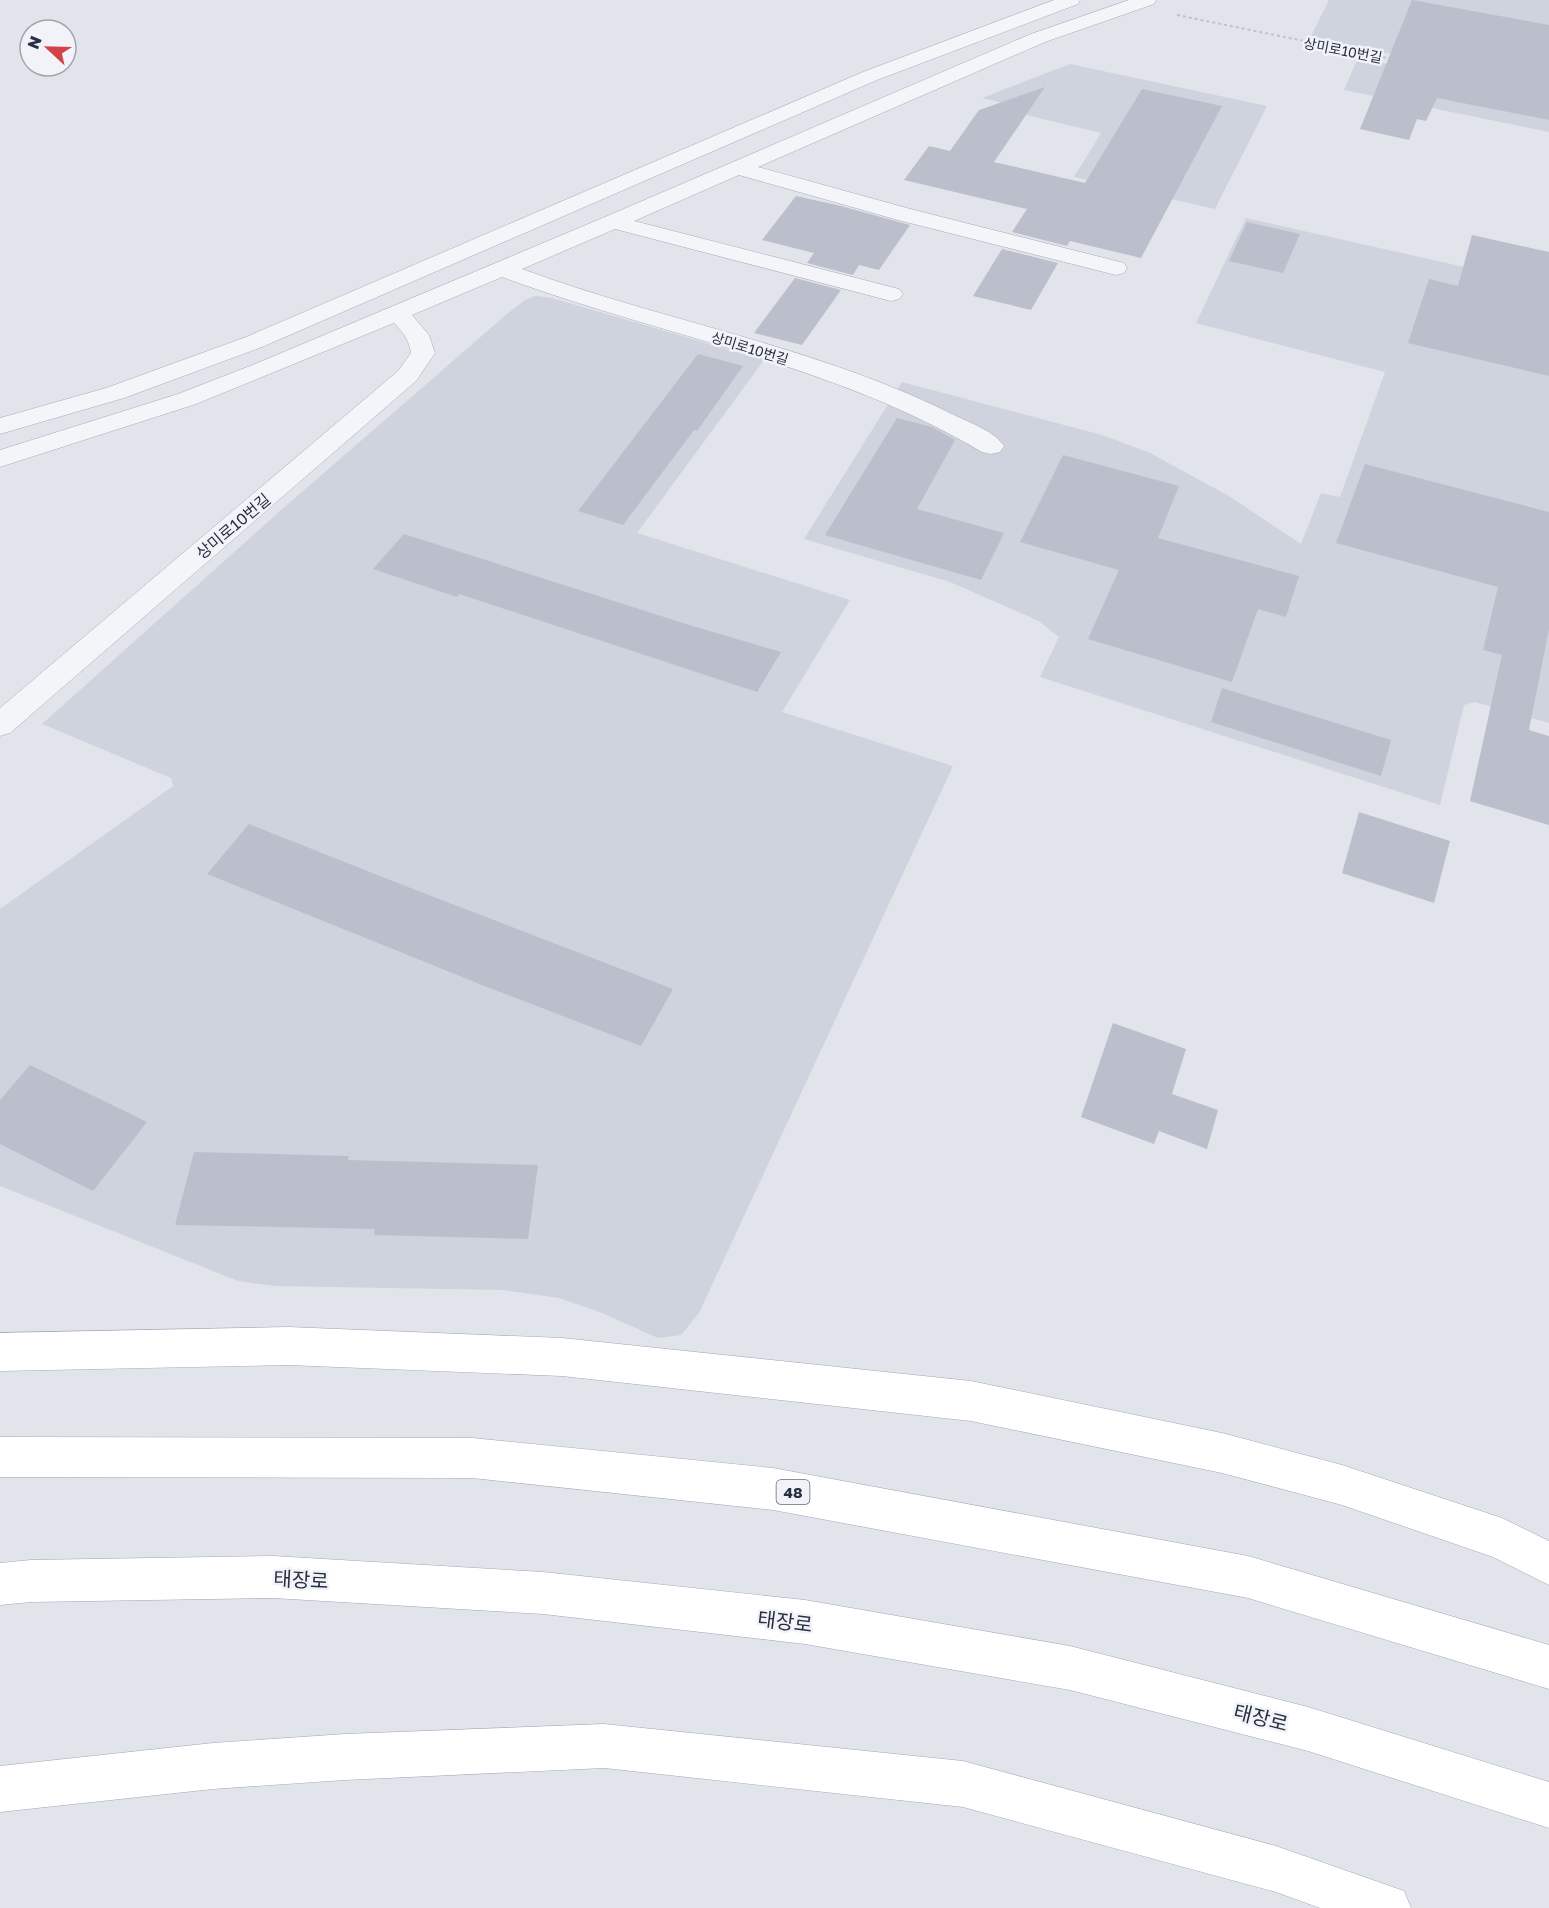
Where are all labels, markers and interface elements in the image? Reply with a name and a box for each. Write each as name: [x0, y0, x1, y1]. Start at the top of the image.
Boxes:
north arrow: [18, 18, 78, 78]
text: N: [23, 33, 46, 52]
street label: 상미로10번길: [1302, 34, 1384, 66]
street label: 상미로10번길: [709, 328, 791, 368]
street label: 상미로10번길: [192, 489, 274, 563]
road number: 48: [776, 1480, 810, 1504]
street label: 태장로: [273, 1566, 329, 1592]
street label: 태장로: [756, 1606, 814, 1636]
street label: 태장로: [1231, 1699, 1291, 1735]

